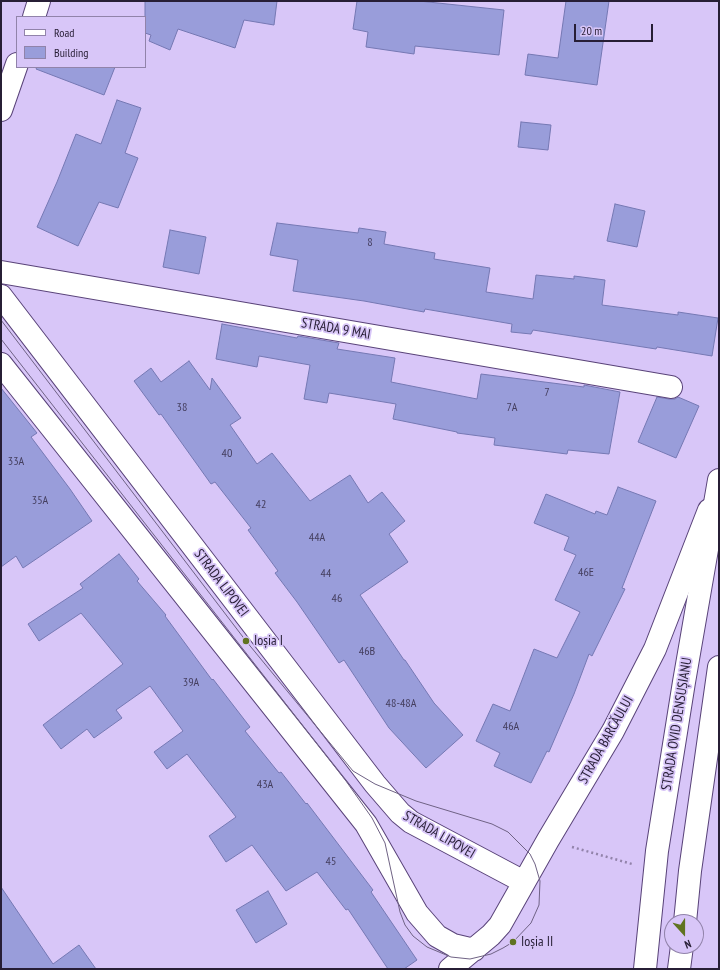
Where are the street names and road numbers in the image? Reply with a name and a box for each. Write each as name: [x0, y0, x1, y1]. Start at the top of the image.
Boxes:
street label: STRADA 9 MAI: [300, 315, 372, 343]
street label: STRADA LIPOVEI: [190, 546, 252, 620]
street label: STRADA OVID DENSUȘIANU: [658, 656, 696, 792]
street label: STRADA BARCĂULUI: [575, 693, 637, 787]
street label: STRADA LIPOVEI: [400, 808, 478, 862]

